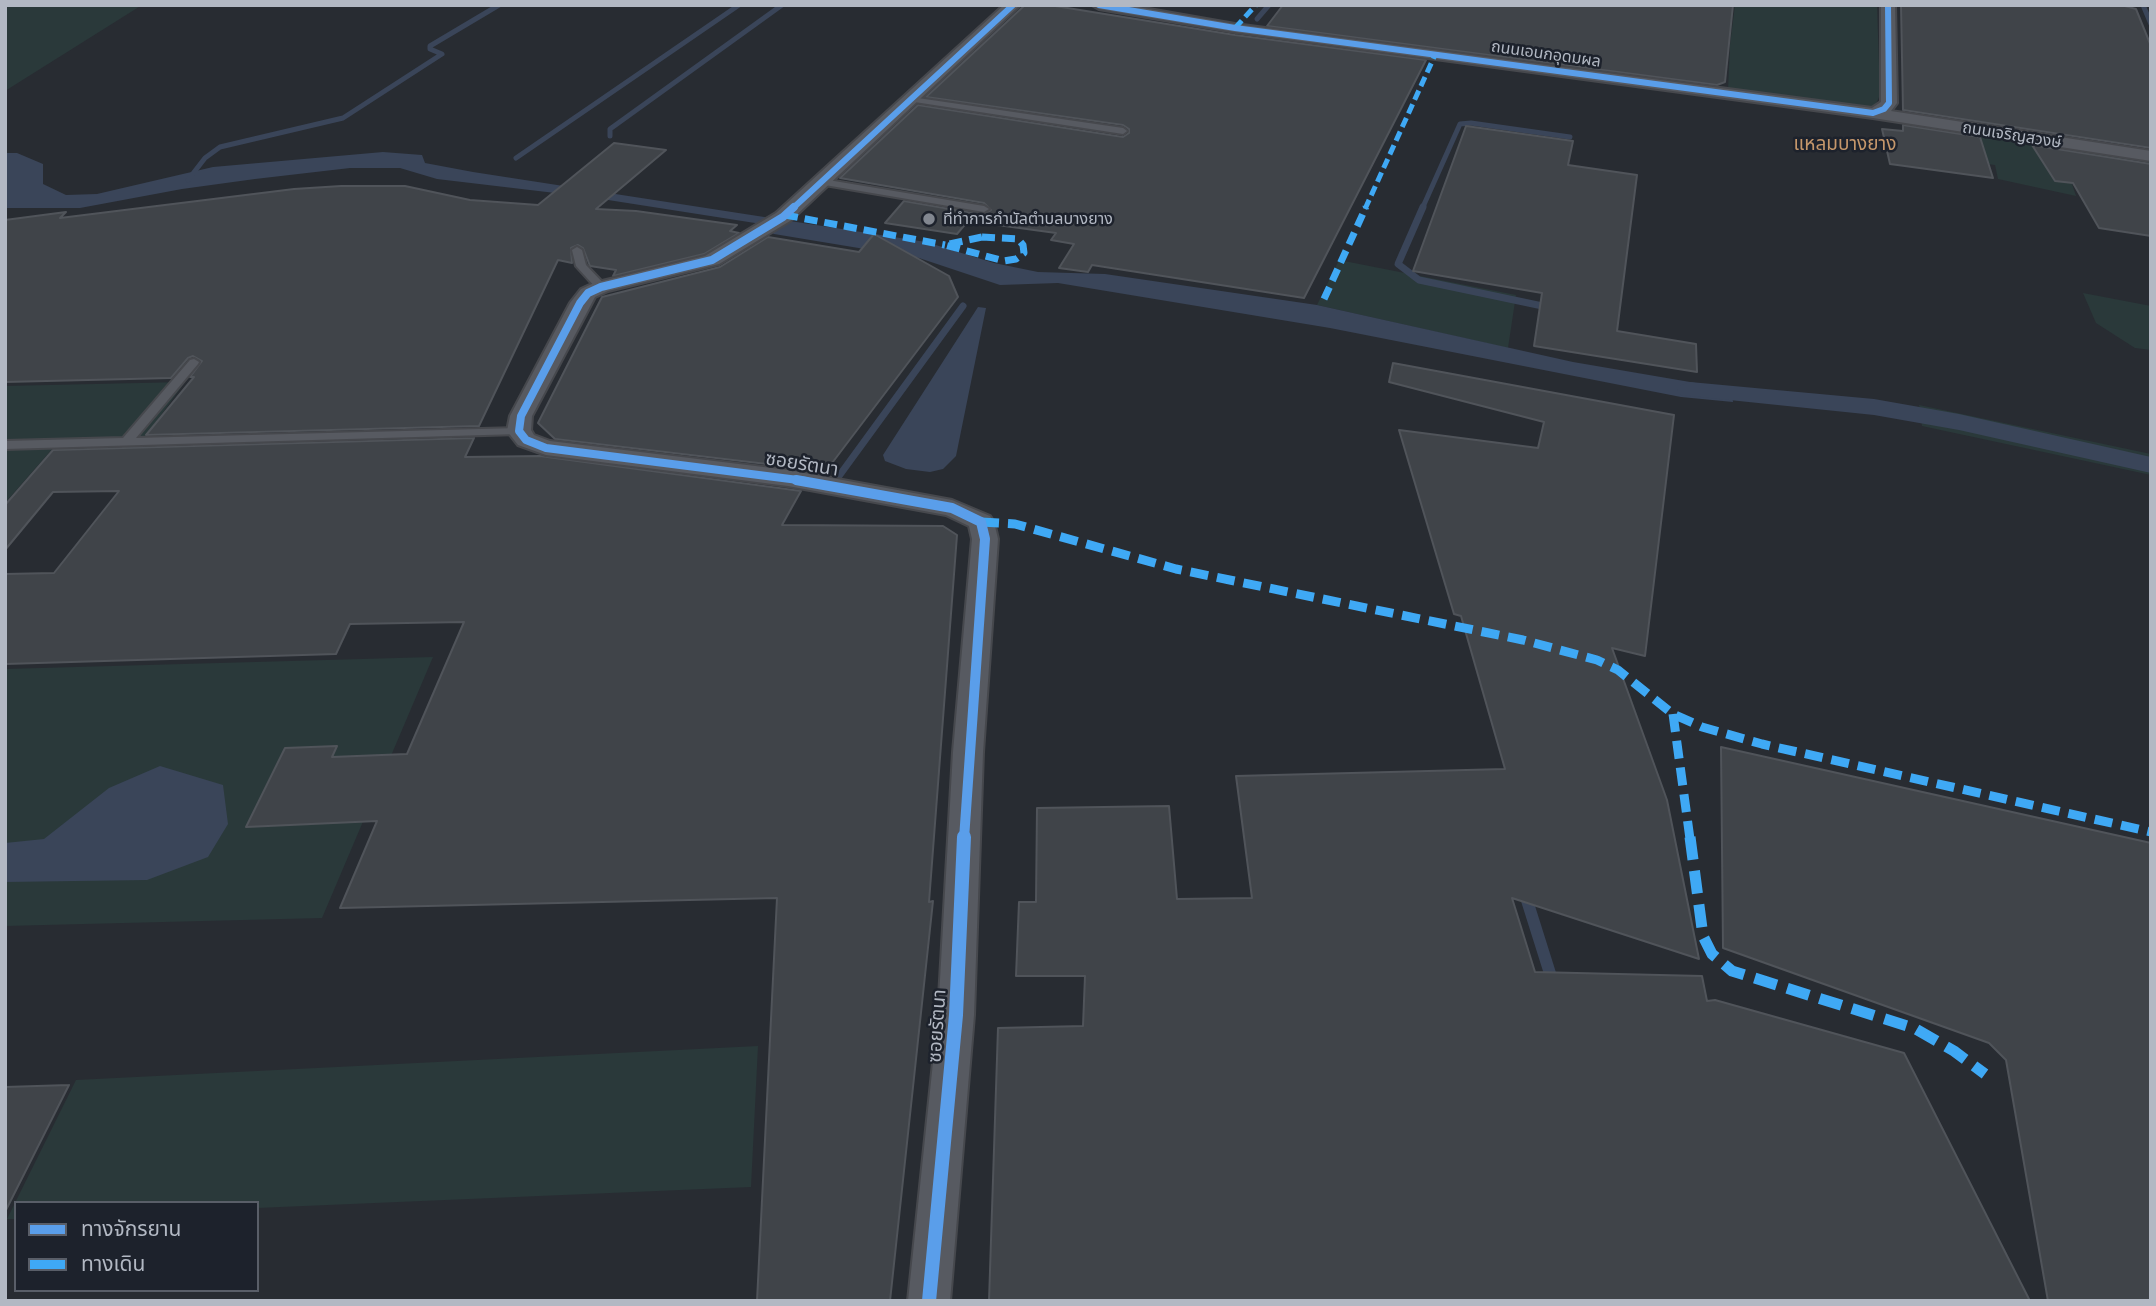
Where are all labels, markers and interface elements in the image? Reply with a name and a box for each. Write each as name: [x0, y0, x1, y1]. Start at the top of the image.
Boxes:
street label: ถนนเอนกอุดมผล: [1490, 37, 1602, 71]
street label: ถนนเจริญสวงษ์: [1961, 118, 2063, 152]
district label: แหลมบางยาง: [1793, 133, 1897, 155]
place label: ที่ทำการกำนัลตำบลบางยาง: [943, 209, 1113, 229]
marker: ที่ทำการกำนัลตำบลบางยาง: [921, 211, 937, 227]
street label: ซอยรัตนา: [764, 447, 840, 481]
street label: ซอยรัตนา: [923, 989, 951, 1063]
legend: [14, 1201, 259, 1292]
text: ทางจักรยาน: [81, 1216, 182, 1240]
text: ทางเดิน: [81, 1251, 145, 1275]

